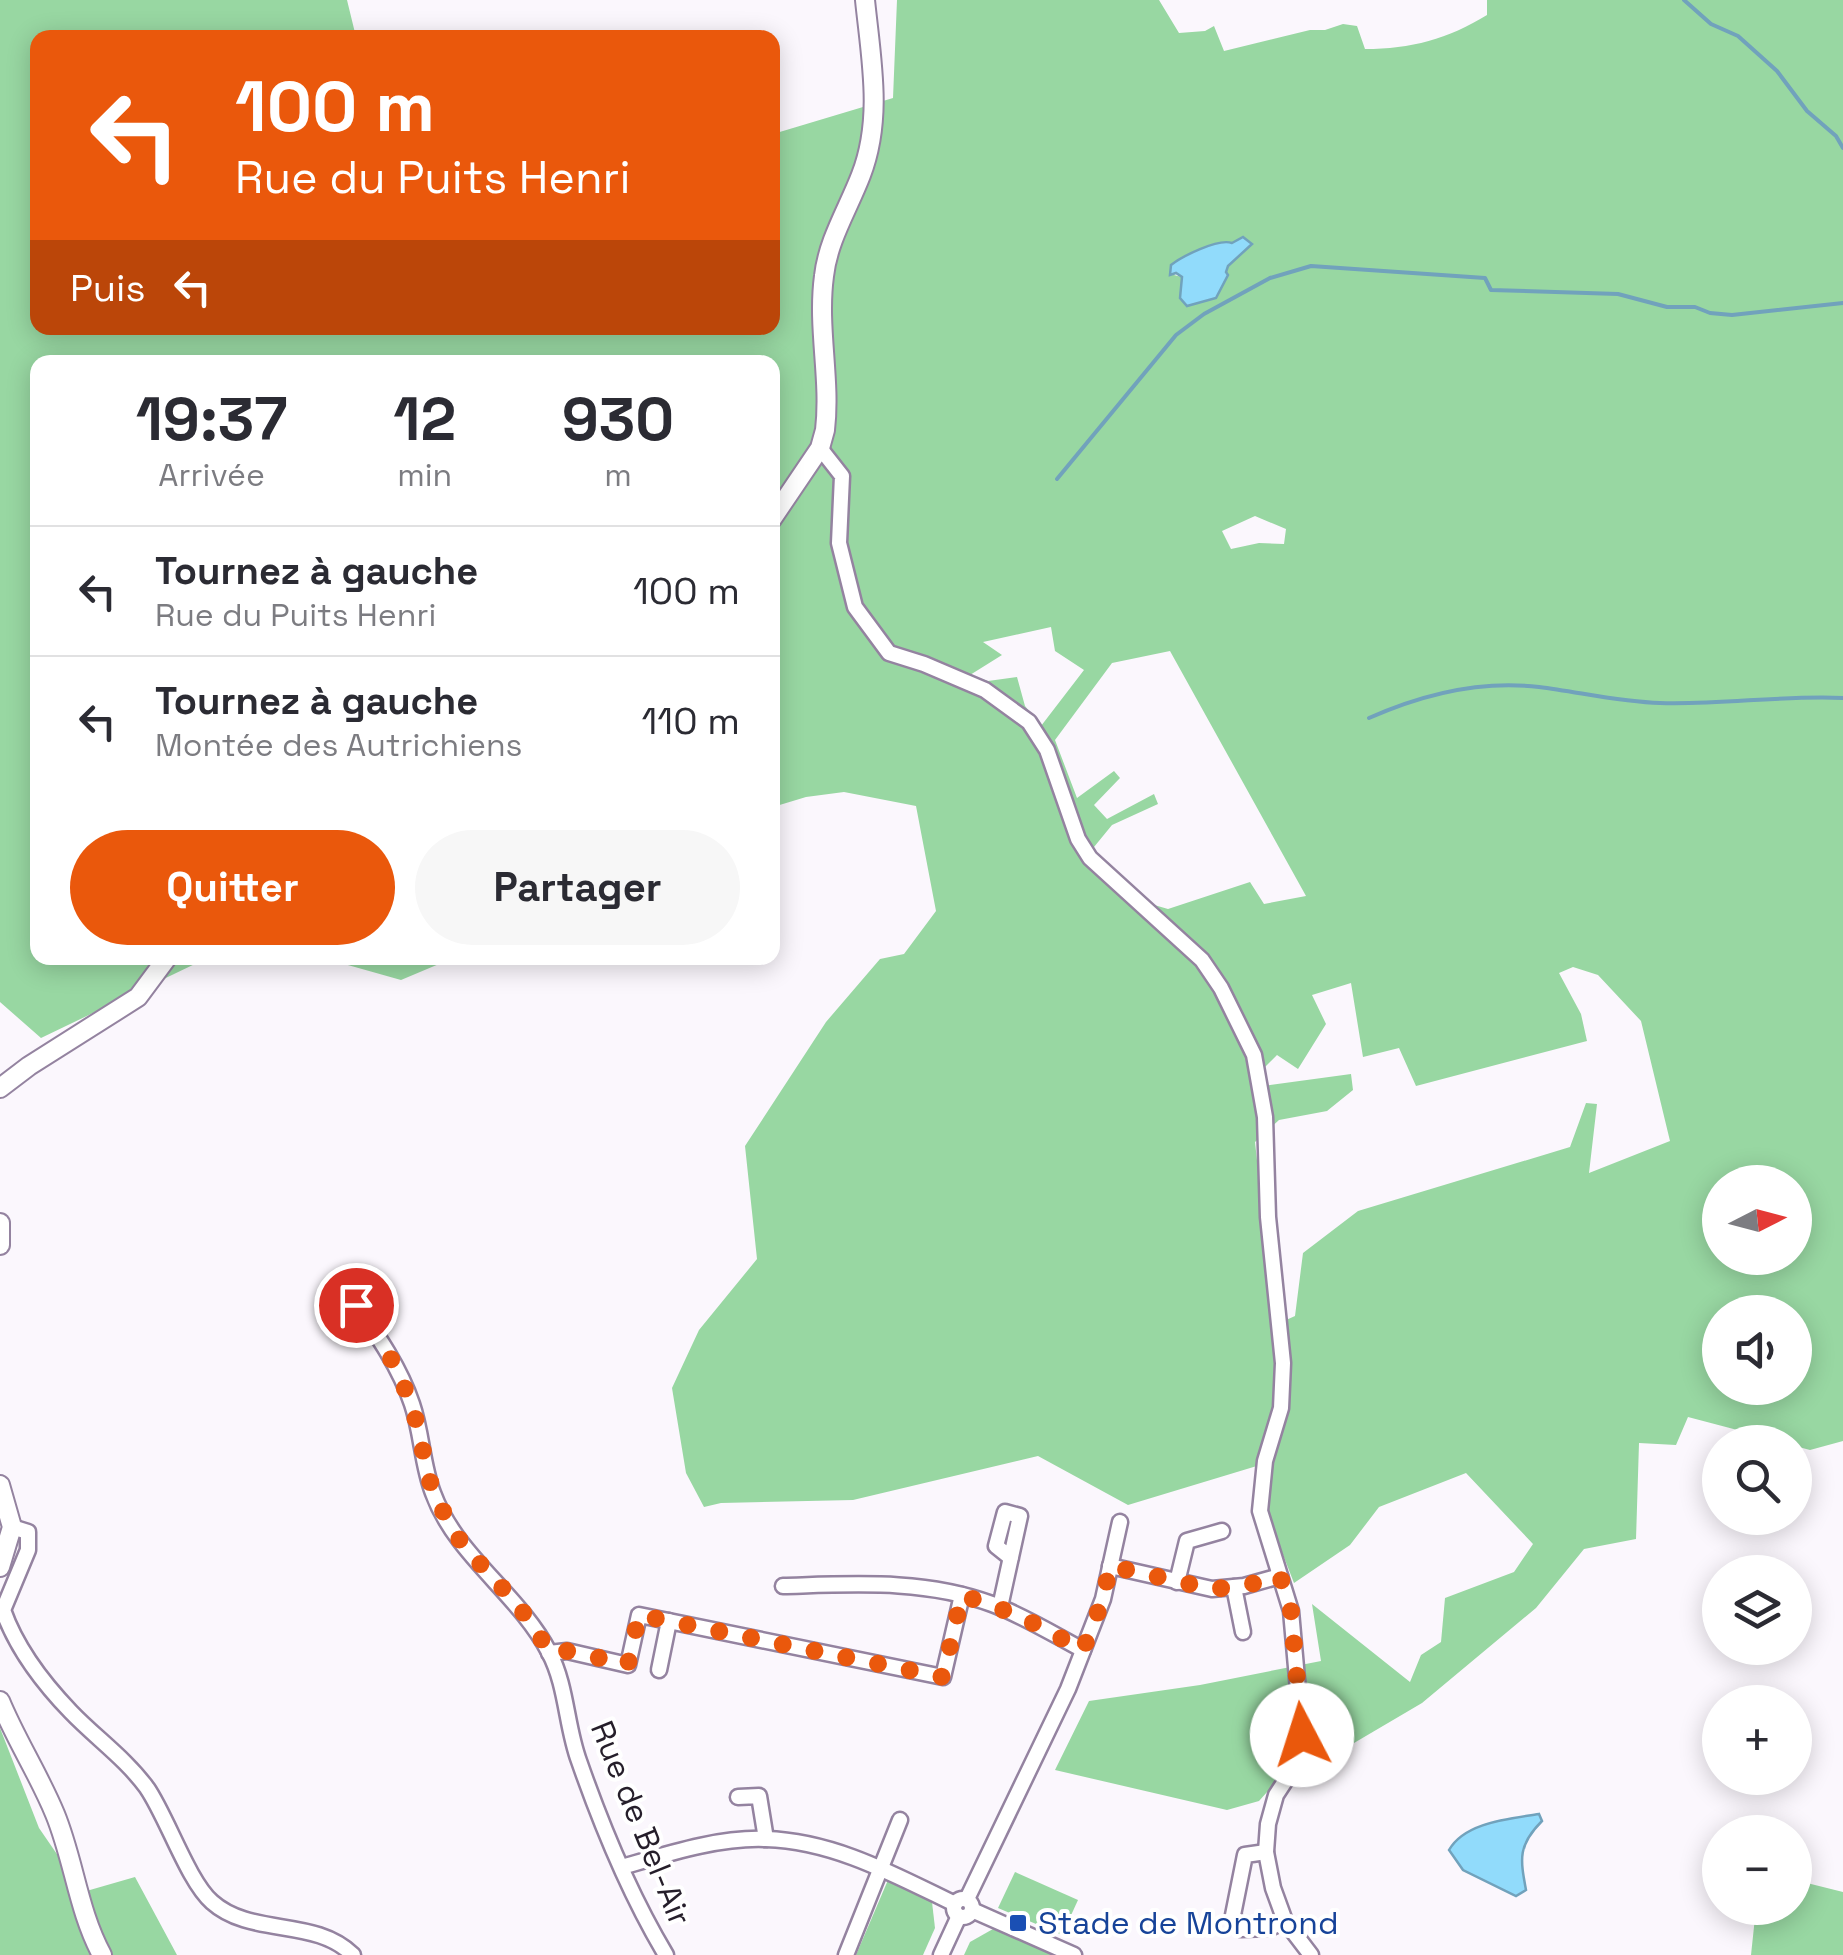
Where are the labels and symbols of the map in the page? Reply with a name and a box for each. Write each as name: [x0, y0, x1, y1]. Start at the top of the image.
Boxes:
north arrow: [1702, 1165, 1812, 1275]
pin: [314, 1263, 399, 1348]
position arrow: [1250, 1683, 1354, 1787]
street label: Rue de Bel-Air: [582, 1715, 700, 1931]
place label: Stade de Montrond: [1038, 1903, 1339, 1943]
marker: Stade de Montrond: [1007, 1912, 1029, 1934]

